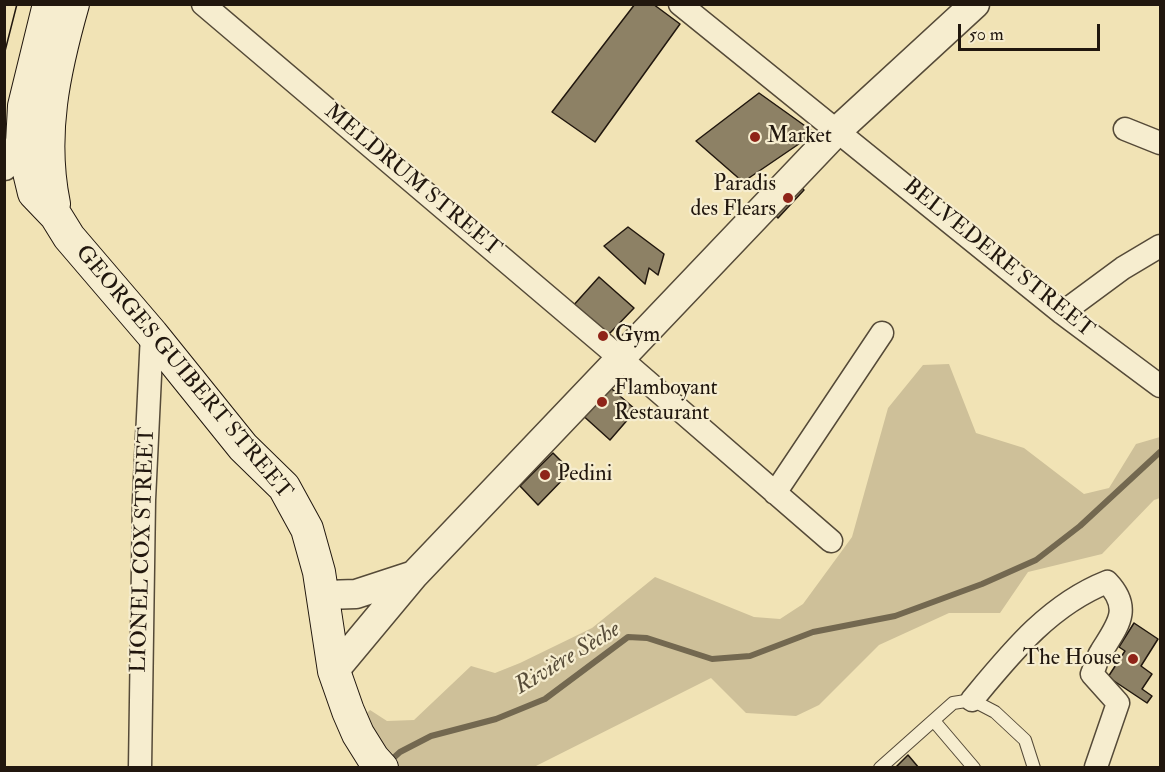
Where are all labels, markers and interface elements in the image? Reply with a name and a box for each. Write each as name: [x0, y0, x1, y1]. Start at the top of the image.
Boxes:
scale bar: [961, 12, 1104, 50]
text: 50 m: [969, 23, 1004, 46]
street label: MELDRUM STREET: [318, 99, 506, 263]
place label: Market: [767, 124, 832, 150]
marker: Market: [748, 130, 762, 144]
place label: Paradis des Flears: [690, 172, 776, 224]
street label: BELVEDERE STREET: [897, 174, 1099, 344]
marker: Paradis des Flears: [781, 191, 795, 205]
street label: GEORGES GUIBERT STREET: [69, 241, 297, 505]
place label: Gym: [615, 323, 660, 349]
marker: Gym: [596, 329, 610, 343]
place label: Flamboyant Restaurant: [614, 376, 718, 428]
marker: Flamboyant Restaurant: [595, 395, 609, 409]
street label: LIONEL COX STREET: [127, 427, 161, 673]
place label: Pedini: [557, 462, 612, 488]
marker: Pedini: [538, 468, 552, 482]
water label: Rivière Sèche: [510, 616, 626, 702]
place label: The House: [1023, 646, 1121, 672]
marker: The House: [1126, 652, 1140, 666]

